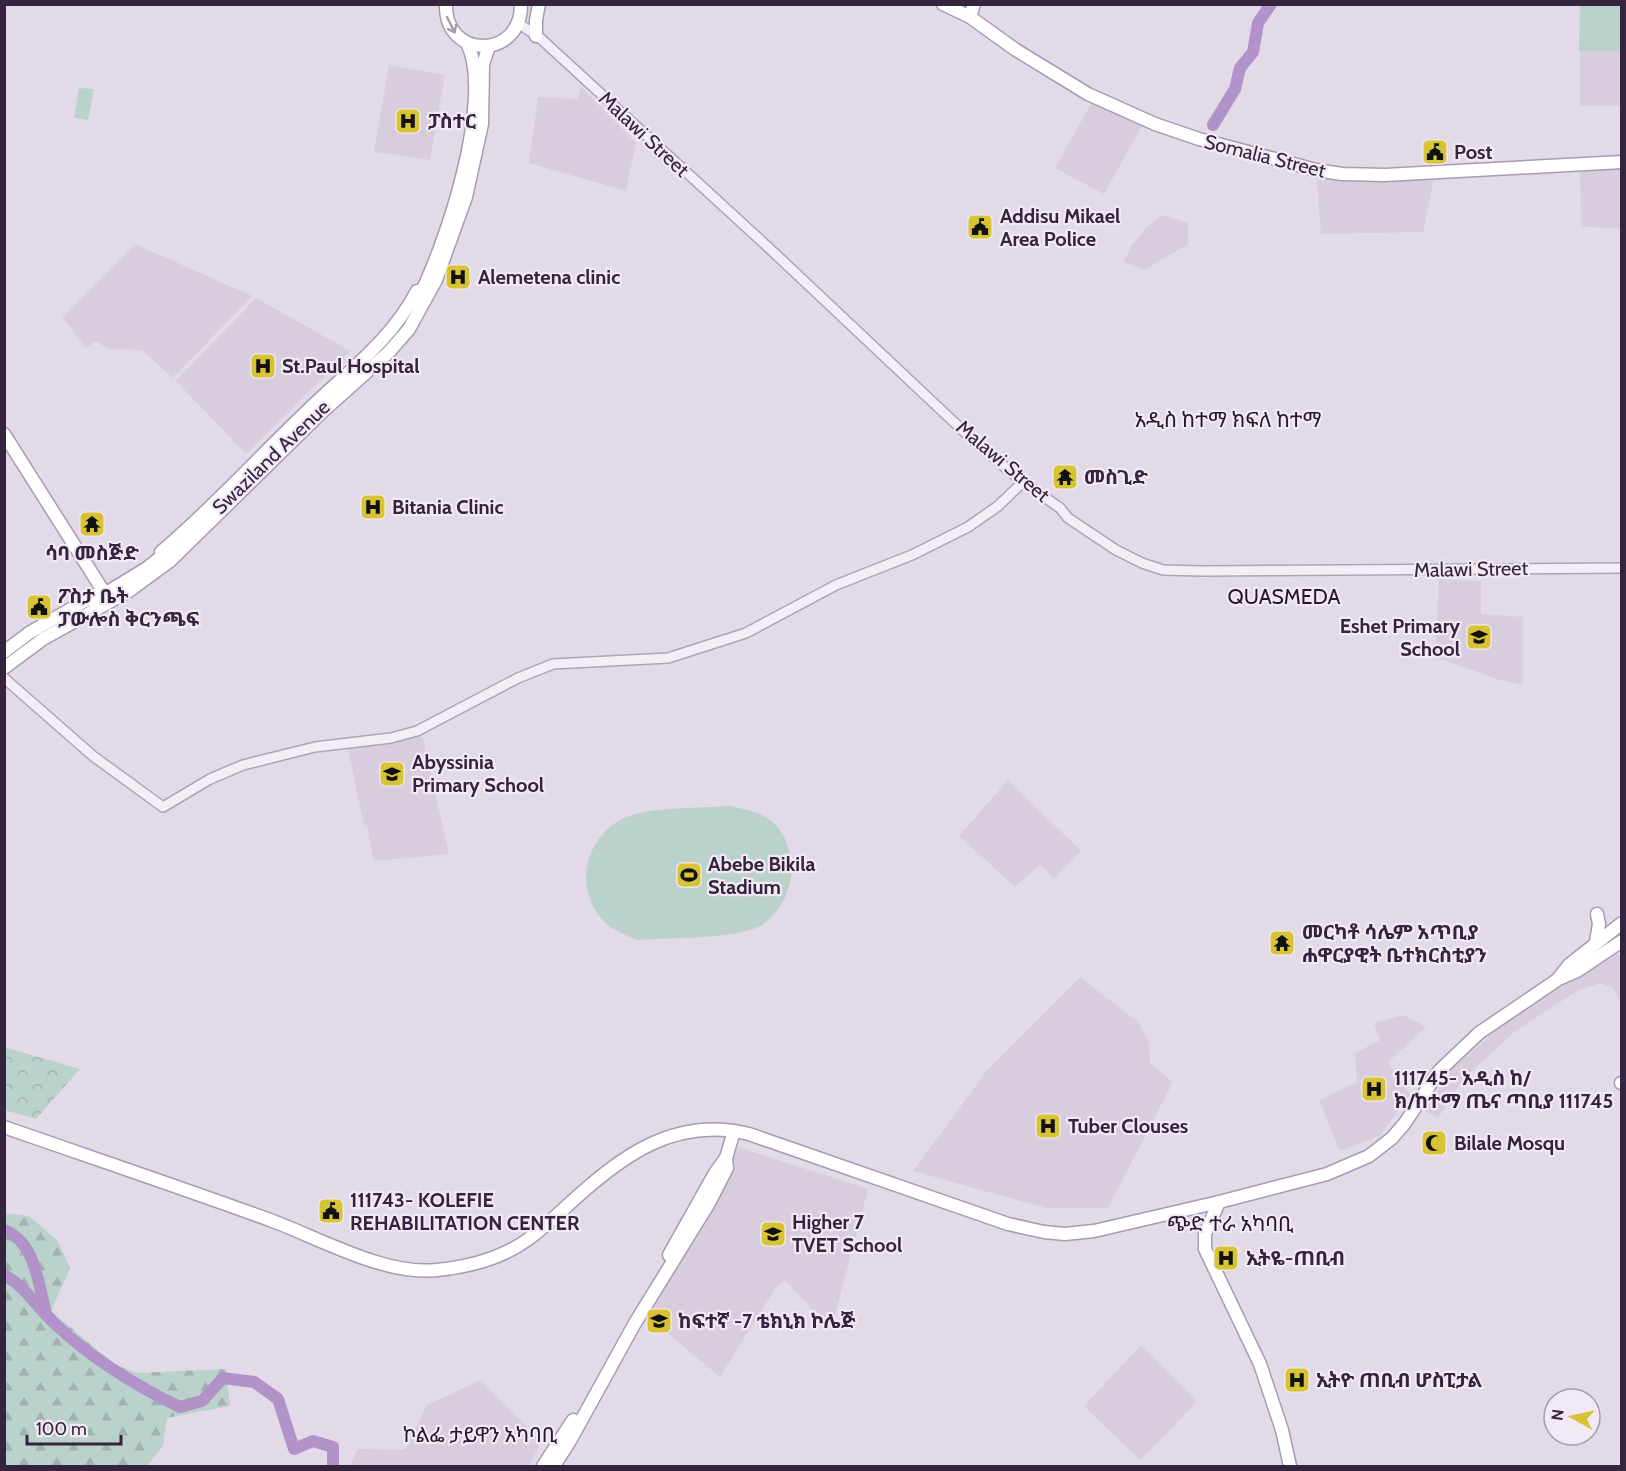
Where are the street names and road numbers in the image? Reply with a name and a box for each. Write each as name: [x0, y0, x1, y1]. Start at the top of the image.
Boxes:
street label: Malawi Street: [594, 86, 694, 182]
street label: Somalia Street: [1202, 129, 1328, 183]
street label: Swaziland Avenue: [207, 395, 335, 519]
street label: Malawi Street: [951, 415, 1055, 507]
street label: Malawi Street: [1414, 556, 1529, 582]

